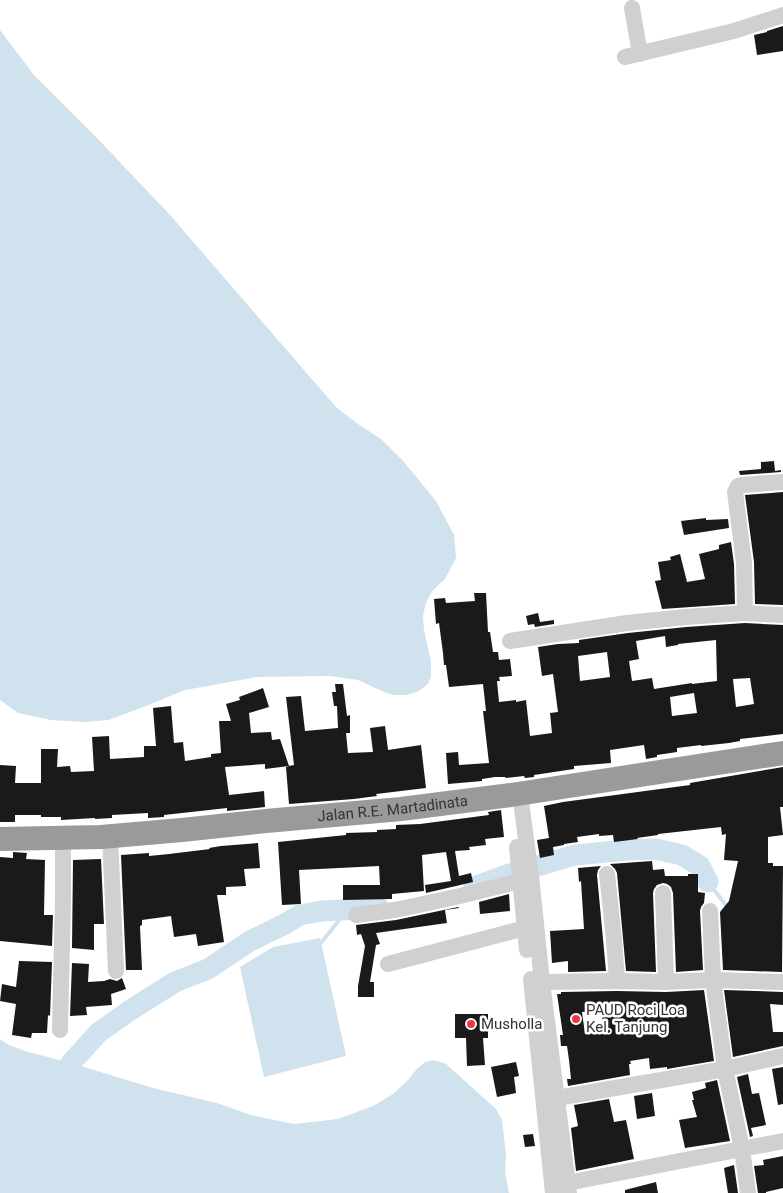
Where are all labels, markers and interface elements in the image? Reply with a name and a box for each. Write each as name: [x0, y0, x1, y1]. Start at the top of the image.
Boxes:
street label: Jalan R.E. Martadinata: [317, 792, 469, 825]
place label: PAUD Roci Loa Kel. Tanjung: [586, 1001, 685, 1036]
marker: PAUD Roci Loa Kel. Tanjung: [570, 1013, 582, 1025]
place label: Musholla: [481, 1015, 542, 1033]
marker: Musholla: [465, 1018, 477, 1030]

